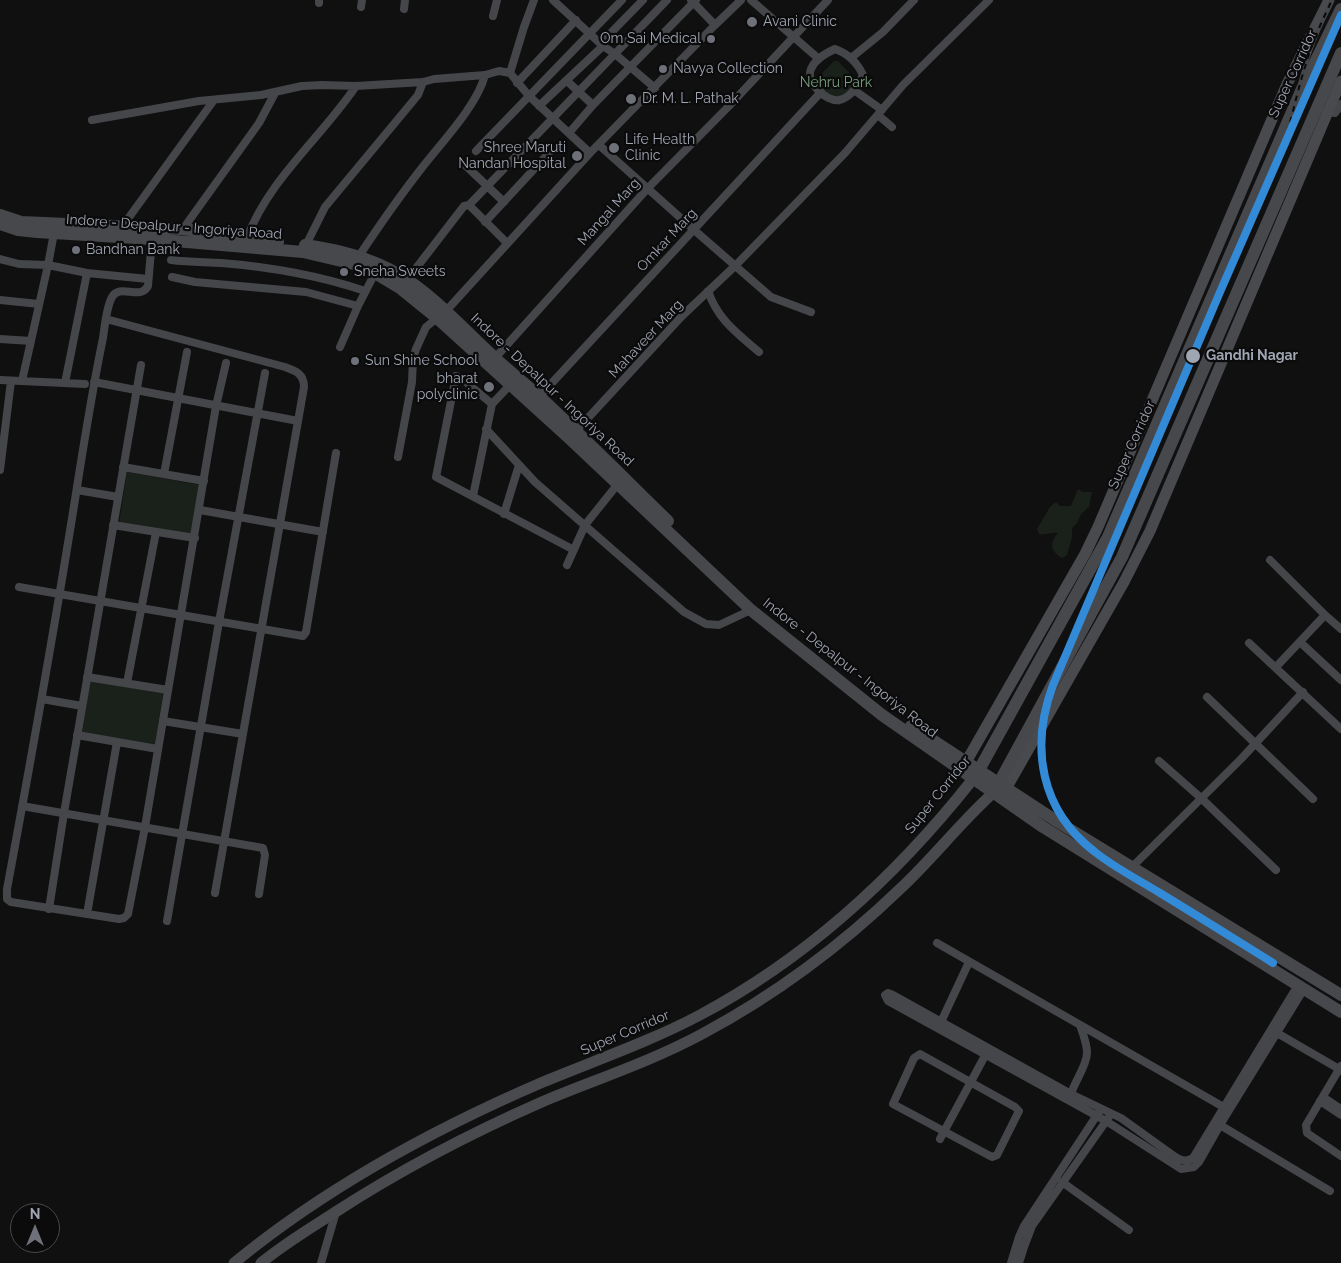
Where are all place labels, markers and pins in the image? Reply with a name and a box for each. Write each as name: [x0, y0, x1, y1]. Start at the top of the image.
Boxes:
place label: Avani Clinic: [763, 14, 837, 30]
marker: Avani Clinic: [745, 15, 759, 29]
place label: Om Sai Medical: [600, 31, 701, 47]
marker: Om Sai Medical: [705, 33, 717, 45]
place label: Navya Collection: [673, 61, 783, 77]
marker: Navya Collection: [657, 63, 669, 75]
place label: Dr. M. L. Pathak: [642, 91, 739, 107]
marker: Dr. M. L. Pathak: [624, 92, 638, 106]
place label: Life Health Clinic: [625, 132, 695, 164]
place label: Shree Maruti Nandan Hospital: [458, 140, 566, 172]
marker: Life Health Clinic: [607, 141, 621, 155]
marker: Shree Maruti Nandan Hospital: [570, 149, 584, 163]
place label: Bandhan Bank: [86, 242, 180, 258]
marker: Bandhan Bank: [70, 244, 82, 256]
place label: Sneha Sweets: [354, 264, 445, 280]
marker: Sneha Sweets: [338, 266, 350, 278]
marker: Gandhi Nagar: [1184, 347, 1202, 365]
place label: Gandhi Nagar: [1206, 348, 1298, 364]
place label: Sun Shine School: [365, 353, 478, 369]
marker: Sun Shine School: [349, 355, 361, 367]
place label: bharat polyclinic: [417, 371, 478, 404]
marker: bharat polyclinic: [482, 380, 496, 394]

